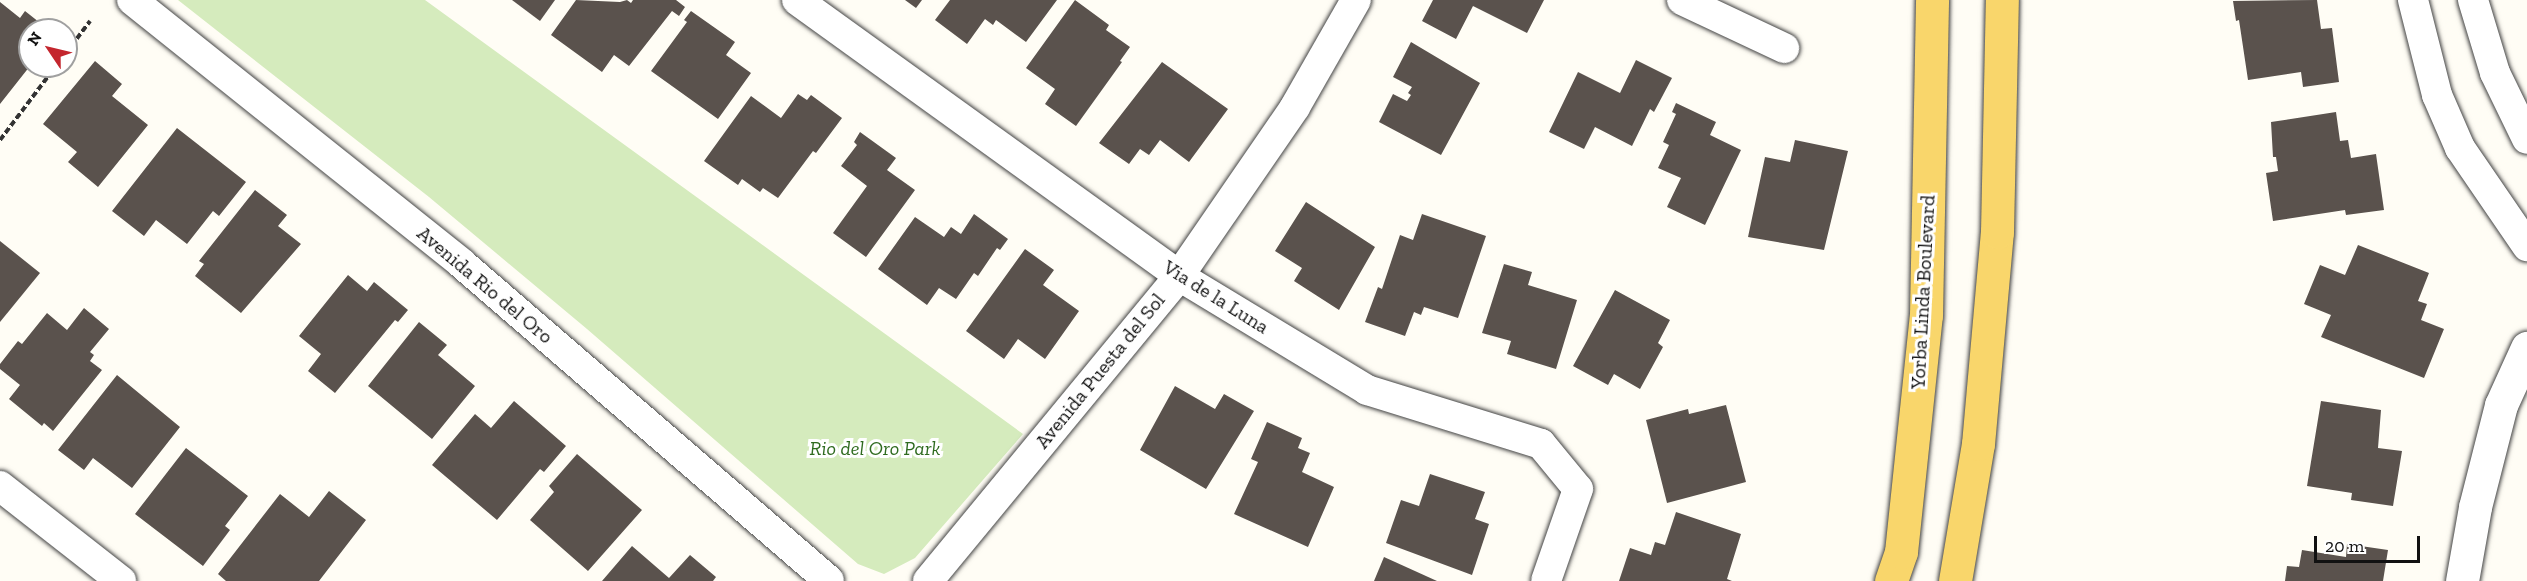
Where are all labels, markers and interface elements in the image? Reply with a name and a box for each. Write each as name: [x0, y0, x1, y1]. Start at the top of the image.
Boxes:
north arrow: [18, 18, 78, 78]
text: N: [23, 28, 46, 49]
street label: Yorba Linda Boulevard: [1906, 194, 1940, 390]
street label: Avenida Rio del Oro: [412, 221, 558, 349]
street label: Via de la Luna: [1159, 255, 1273, 339]
street label: Avenida Puesta del Sol: [1030, 289, 1170, 453]
park label: Rio del Oro Park: [810, 436, 940, 460]
scale bar: [2317, 524, 2424, 562]
text: 20 m: [2325, 535, 2364, 557]

